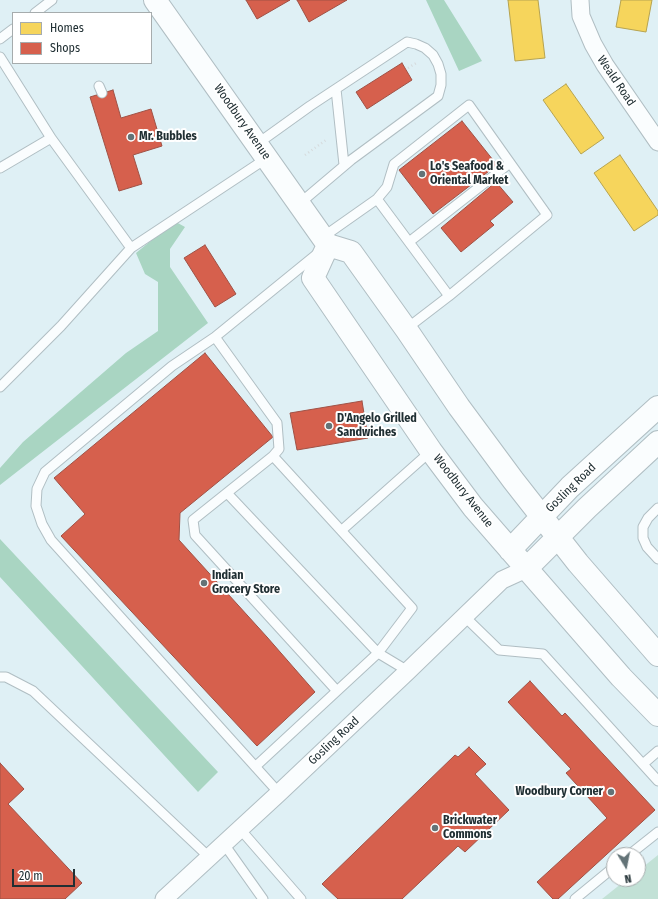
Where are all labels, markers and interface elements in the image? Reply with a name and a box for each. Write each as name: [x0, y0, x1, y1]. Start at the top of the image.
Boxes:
legend: [12, 12, 152, 64]
text: Homes: [50, 21, 84, 35]
text: Shops: [50, 41, 80, 55]
street label: Weald Road: [594, 53, 638, 109]
street label: Woodbury Avenue: [211, 81, 273, 163]
place label: Mr. Bubbles: [139, 130, 197, 144]
marker: Mr. Bubbles: [126, 132, 136, 142]
place label: Lo's Seafood & Oriental Market: [430, 160, 508, 188]
marker: Lo's Seafood & Oriental Market: [417, 169, 427, 179]
place label: D'Angelo Grilled Sandwiches: [337, 412, 417, 440]
marker: D'Angelo Grilled Sandwiches: [324, 421, 334, 431]
street label: Woodbury Avenue: [430, 451, 496, 531]
street label: Gosling Road: [543, 461, 599, 515]
place label: Indian Grocery Store: [212, 569, 280, 597]
marker: Indian Grocery Store: [199, 578, 209, 588]
street label: Gosling Road: [306, 714, 362, 768]
place label: Woodbury Corner: [516, 785, 603, 799]
marker: Woodbury Corner: [606, 787, 616, 797]
place label: Brickwater Commons: [443, 814, 497, 842]
marker: Brickwater Commons: [430, 823, 440, 833]
north arrow: [606, 847, 646, 887]
scale bar: [14, 861, 77, 887]
text: 20 m: [19, 869, 43, 883]
text: N: [624, 871, 632, 885]

